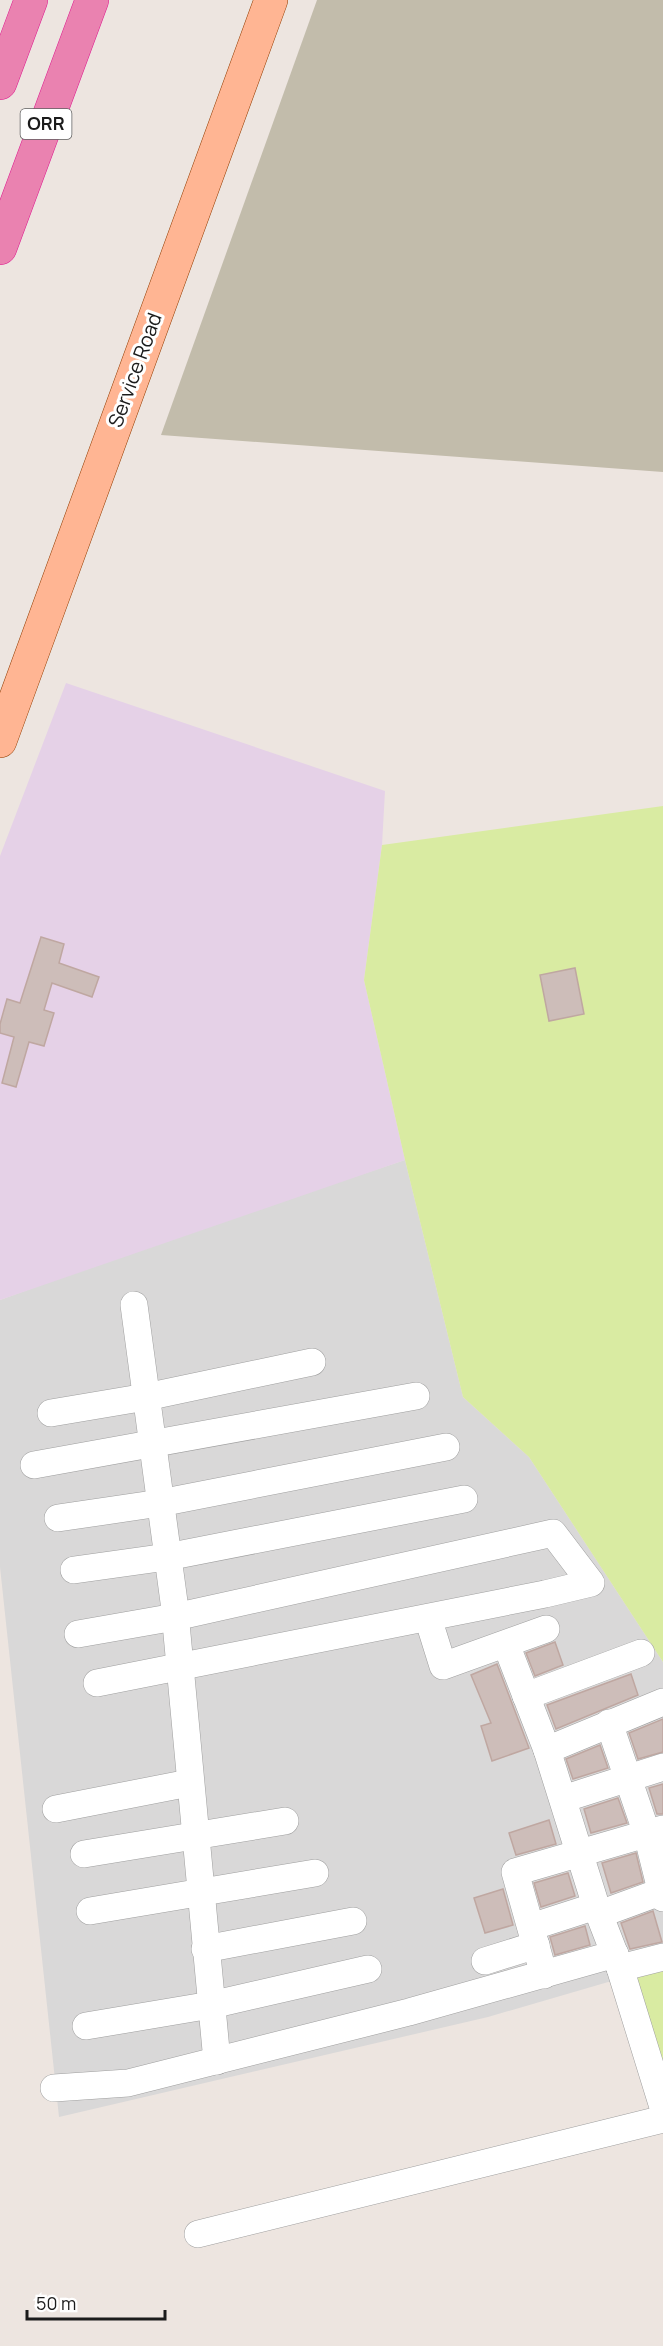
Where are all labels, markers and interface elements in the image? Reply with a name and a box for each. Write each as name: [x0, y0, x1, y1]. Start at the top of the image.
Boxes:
road number: ORR: [20, 109, 72, 139]
street label: Service Road: [101, 309, 168, 431]
scale bar: [27, 2283, 165, 2321]
text: 50 m: [36, 2291, 76, 2315]

